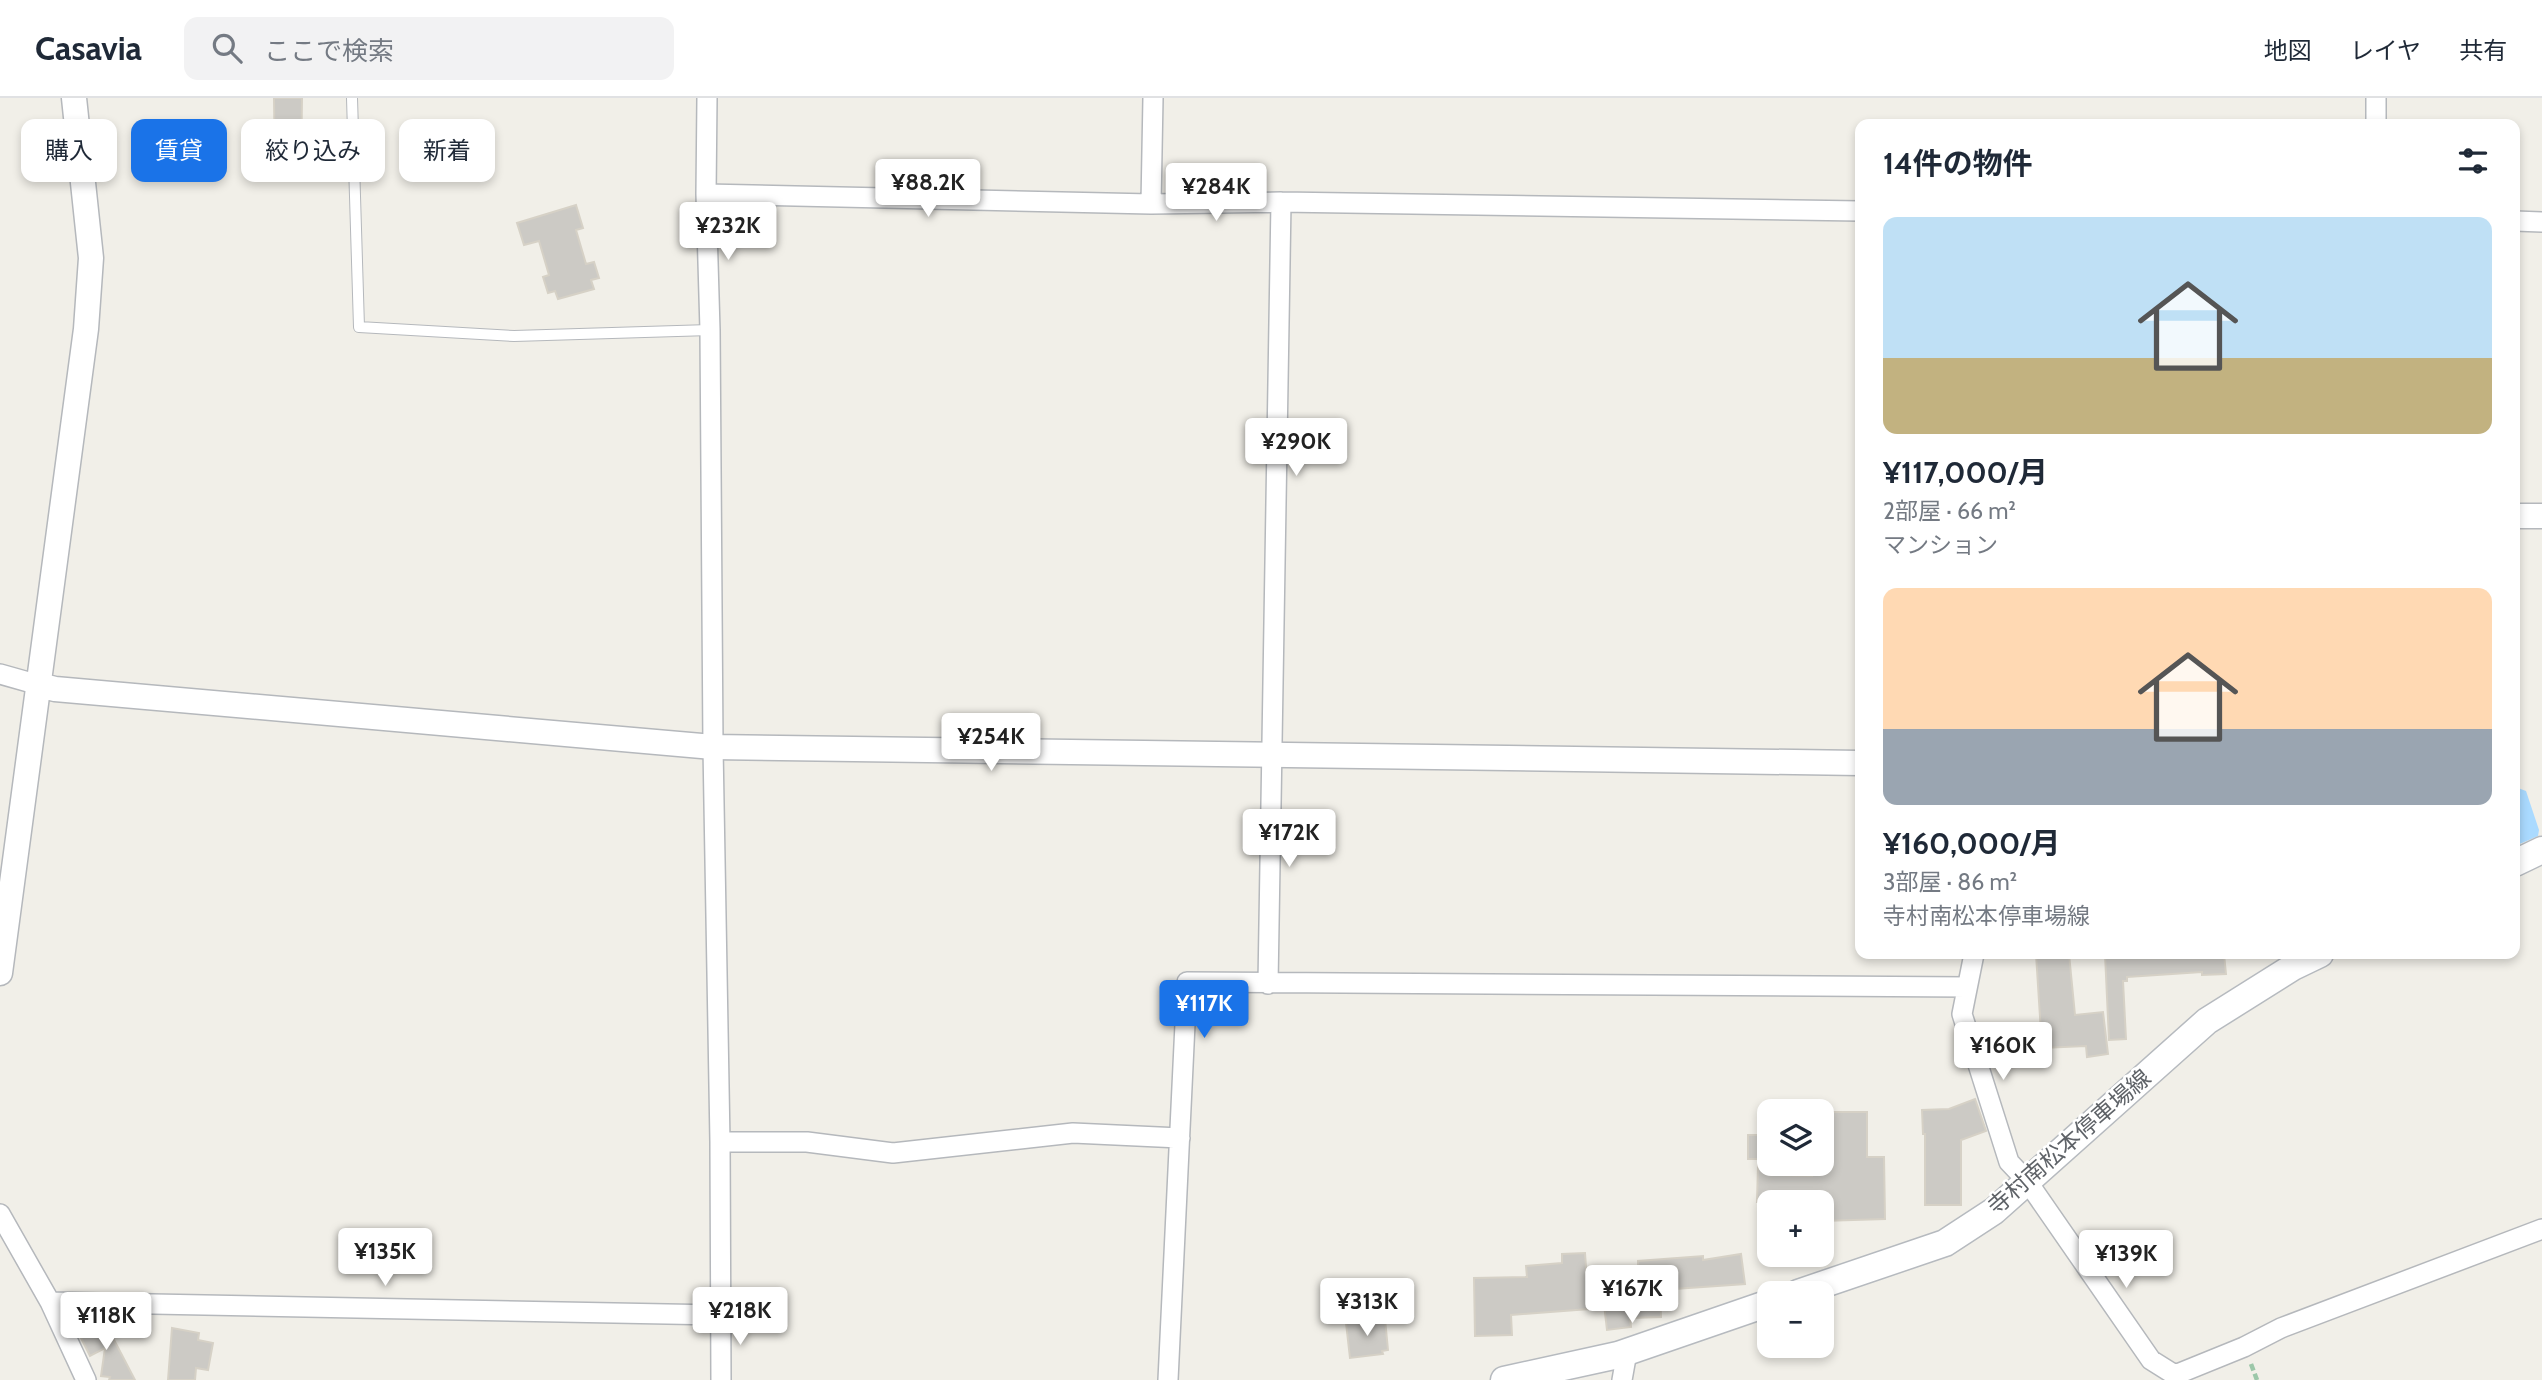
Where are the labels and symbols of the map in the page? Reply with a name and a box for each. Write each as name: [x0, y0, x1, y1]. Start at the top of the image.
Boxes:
pin: ¥88.2K: [871, 159, 985, 219]
pin: ¥284K: [1167, 164, 1265, 223]
pin: ¥232K: [679, 202, 777, 262]
pin: ¥290K: [1247, 418, 1345, 478]
pin: ¥254K: [942, 714, 1040, 773]
pin: ¥172K: [1240, 810, 1338, 869]
pin: ¥117K: [1155, 981, 1253, 1040]
pin: ¥160K: [1954, 1023, 2052, 1082]
street label: 寺村南松本停車場線: [1982, 1064, 2156, 1220]
pin: ¥135K: [336, 1228, 434, 1288]
pin: ¥139K: [2077, 1230, 2175, 1290]
pin: ¥167K: [1583, 1266, 1681, 1325]
pin: ¥313K: [1318, 1278, 1416, 1338]
pin: ¥218K: [691, 1288, 789, 1347]
pin: ¥118K: [57, 1292, 155, 1352]

